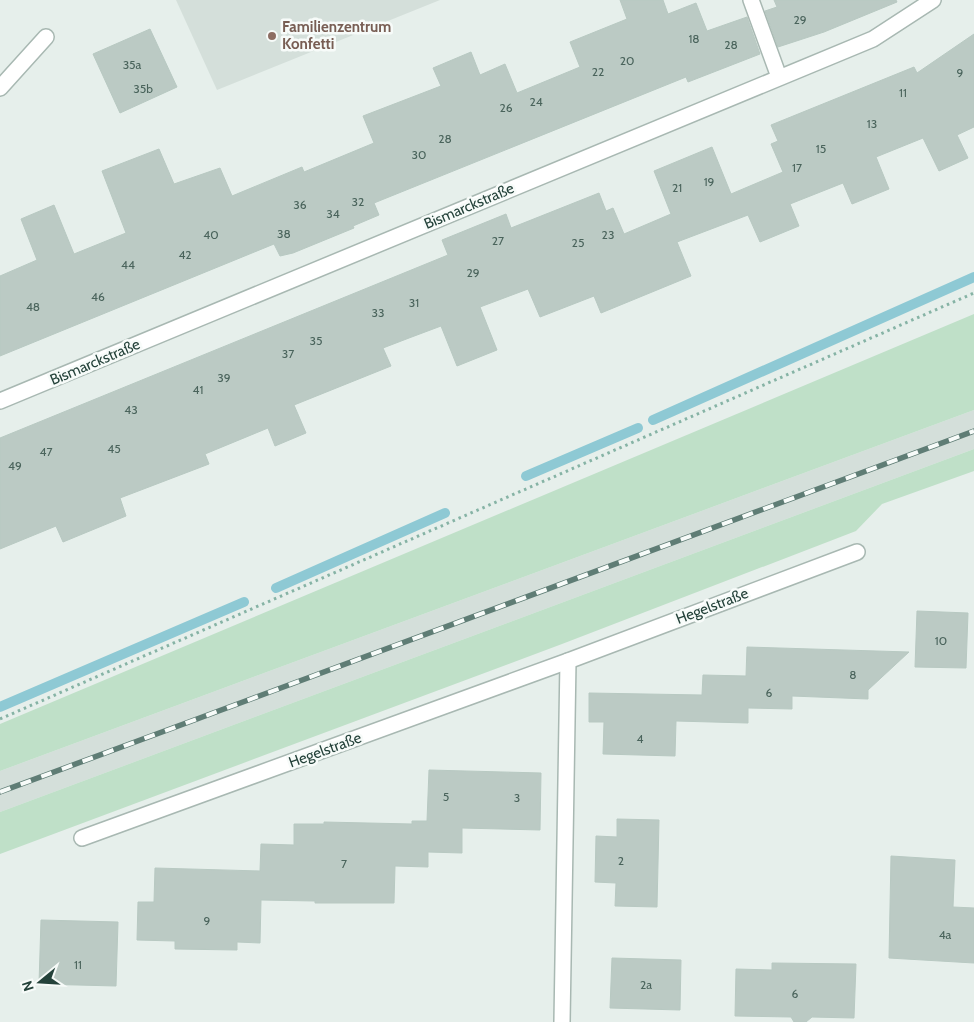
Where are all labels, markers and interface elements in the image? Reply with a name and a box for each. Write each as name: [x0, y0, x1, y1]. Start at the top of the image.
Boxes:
house number: 29: [793, 12, 807, 27]
place label: Familienzentrum Konfetti: [282, 18, 391, 53]
marker: Familienzentrum Konfetti: [266, 30, 278, 42]
house number: 18: [688, 31, 700, 46]
house number: 28: [724, 37, 738, 52]
house number: 20: [620, 53, 634, 68]
house number: 35a: [123, 57, 142, 72]
house number: 22: [592, 64, 604, 79]
house number: 9: [957, 65, 964, 80]
house number: 35b: [133, 81, 153, 96]
house number: 11: [899, 85, 907, 100]
house number: 24: [529, 94, 543, 109]
house number: 26: [499, 100, 513, 115]
house number: 13: [867, 116, 877, 131]
house number: 28: [438, 131, 452, 146]
house number: 15: [816, 141, 826, 156]
house number: 30: [412, 147, 426, 162]
house number: 17: [792, 160, 802, 175]
house number: 19: [704, 174, 715, 189]
street label: Bismarckstraße: [421, 179, 517, 233]
house number: 21: [672, 180, 682, 195]
house number: 32: [352, 194, 364, 209]
house number: 36: [293, 197, 307, 212]
house number: 34: [326, 206, 340, 221]
house number: 38: [277, 226, 291, 241]
house number: 40: [203, 227, 219, 242]
house number: 23: [602, 227, 614, 242]
house number: 27: [492, 233, 504, 248]
house number: 25: [572, 235, 584, 250]
house number: 42: [178, 247, 192, 262]
house number: 44: [121, 257, 135, 272]
house number: 29: [466, 265, 480, 280]
house number: 46: [91, 289, 105, 304]
house number: 31: [409, 295, 419, 310]
house number: 48: [26, 299, 40, 314]
house number: 33: [372, 305, 384, 320]
house number: 35: [310, 333, 322, 348]
street label: Bismarckstraße: [47, 335, 143, 389]
house number: 37: [282, 346, 294, 361]
house number: 39: [217, 370, 231, 385]
house number: 41: [193, 382, 203, 397]
house number: 43: [124, 402, 138, 417]
house number: 45: [107, 441, 121, 456]
house number: 47: [40, 444, 52, 459]
house number: 49: [8, 458, 22, 473]
street label: Hegelstraße: [673, 584, 751, 628]
house number: 10: [935, 633, 947, 648]
house number: 8: [849, 667, 857, 682]
house number: 6: [766, 685, 773, 700]
street label: Hegelstraße: [286, 728, 364, 771]
house number: 4: [637, 731, 644, 746]
house number: 5: [443, 789, 449, 804]
house number: 3: [514, 790, 520, 805]
house number: 2: [618, 853, 624, 868]
house number: 7: [341, 856, 347, 871]
house number: 9: [204, 913, 211, 928]
house number: 4a: [939, 927, 952, 942]
north arrow: [15, 957, 65, 1007]
house number: 11: [74, 957, 82, 972]
house number: 2a: [640, 977, 652, 992]
text: N: [18, 979, 38, 994]
house number: 6: [792, 986, 799, 1001]

